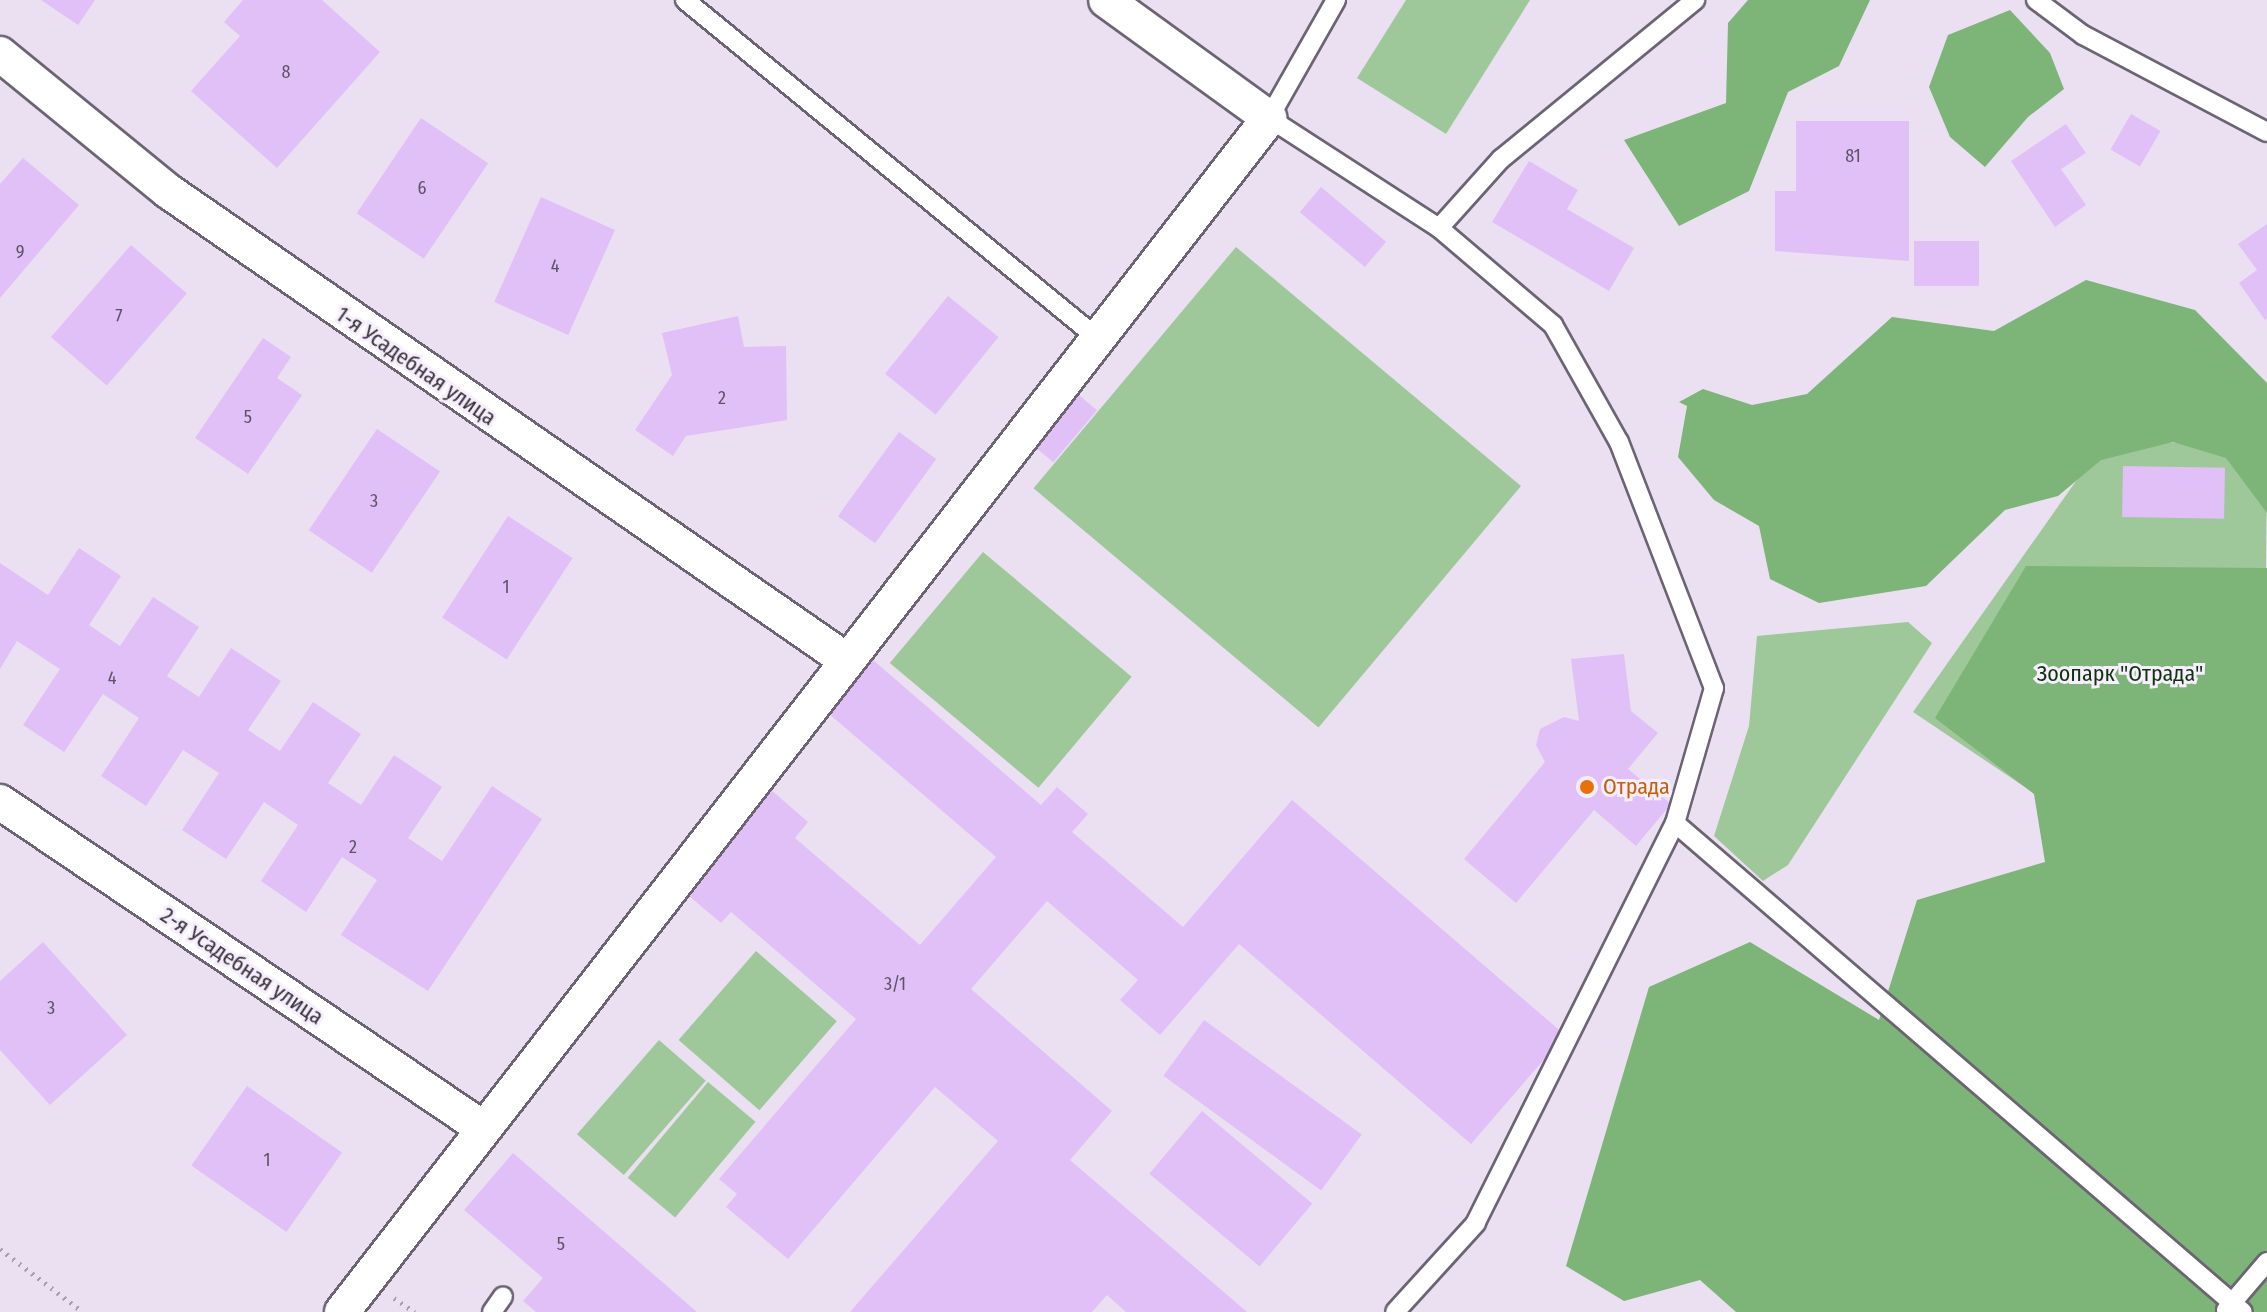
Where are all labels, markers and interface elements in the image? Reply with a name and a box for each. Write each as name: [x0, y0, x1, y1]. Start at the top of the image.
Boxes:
house number: 8: [282, 61, 290, 83]
house number: 81: [1845, 145, 1861, 167]
house number: 6: [418, 177, 426, 199]
house number: 9: [16, 241, 24, 263]
house number: 4: [551, 255, 559, 277]
street label: 1-я Усадебная улица: [331, 301, 501, 431]
house number: 7: [115, 305, 123, 327]
house number: 2: [718, 387, 726, 409]
house number: 5: [244, 406, 252, 428]
house number: 3: [370, 490, 378, 512]
house number: 1: [502, 576, 510, 598]
park label: Зоопарк "Отрада": [2037, 661, 2203, 687]
house number: 4: [108, 667, 116, 689]
place label: Отрада: [1603, 774, 1670, 800]
marker: Отрада: [1578, 778, 1596, 796]
house number: 2: [349, 836, 357, 858]
street label: 2-я Усадебная улица: [156, 902, 328, 1030]
house number: 3/1: [884, 973, 906, 995]
house number: 3: [47, 997, 55, 1019]
house number: 1: [263, 1149, 271, 1171]
house number: 5: [557, 1233, 565, 1255]

